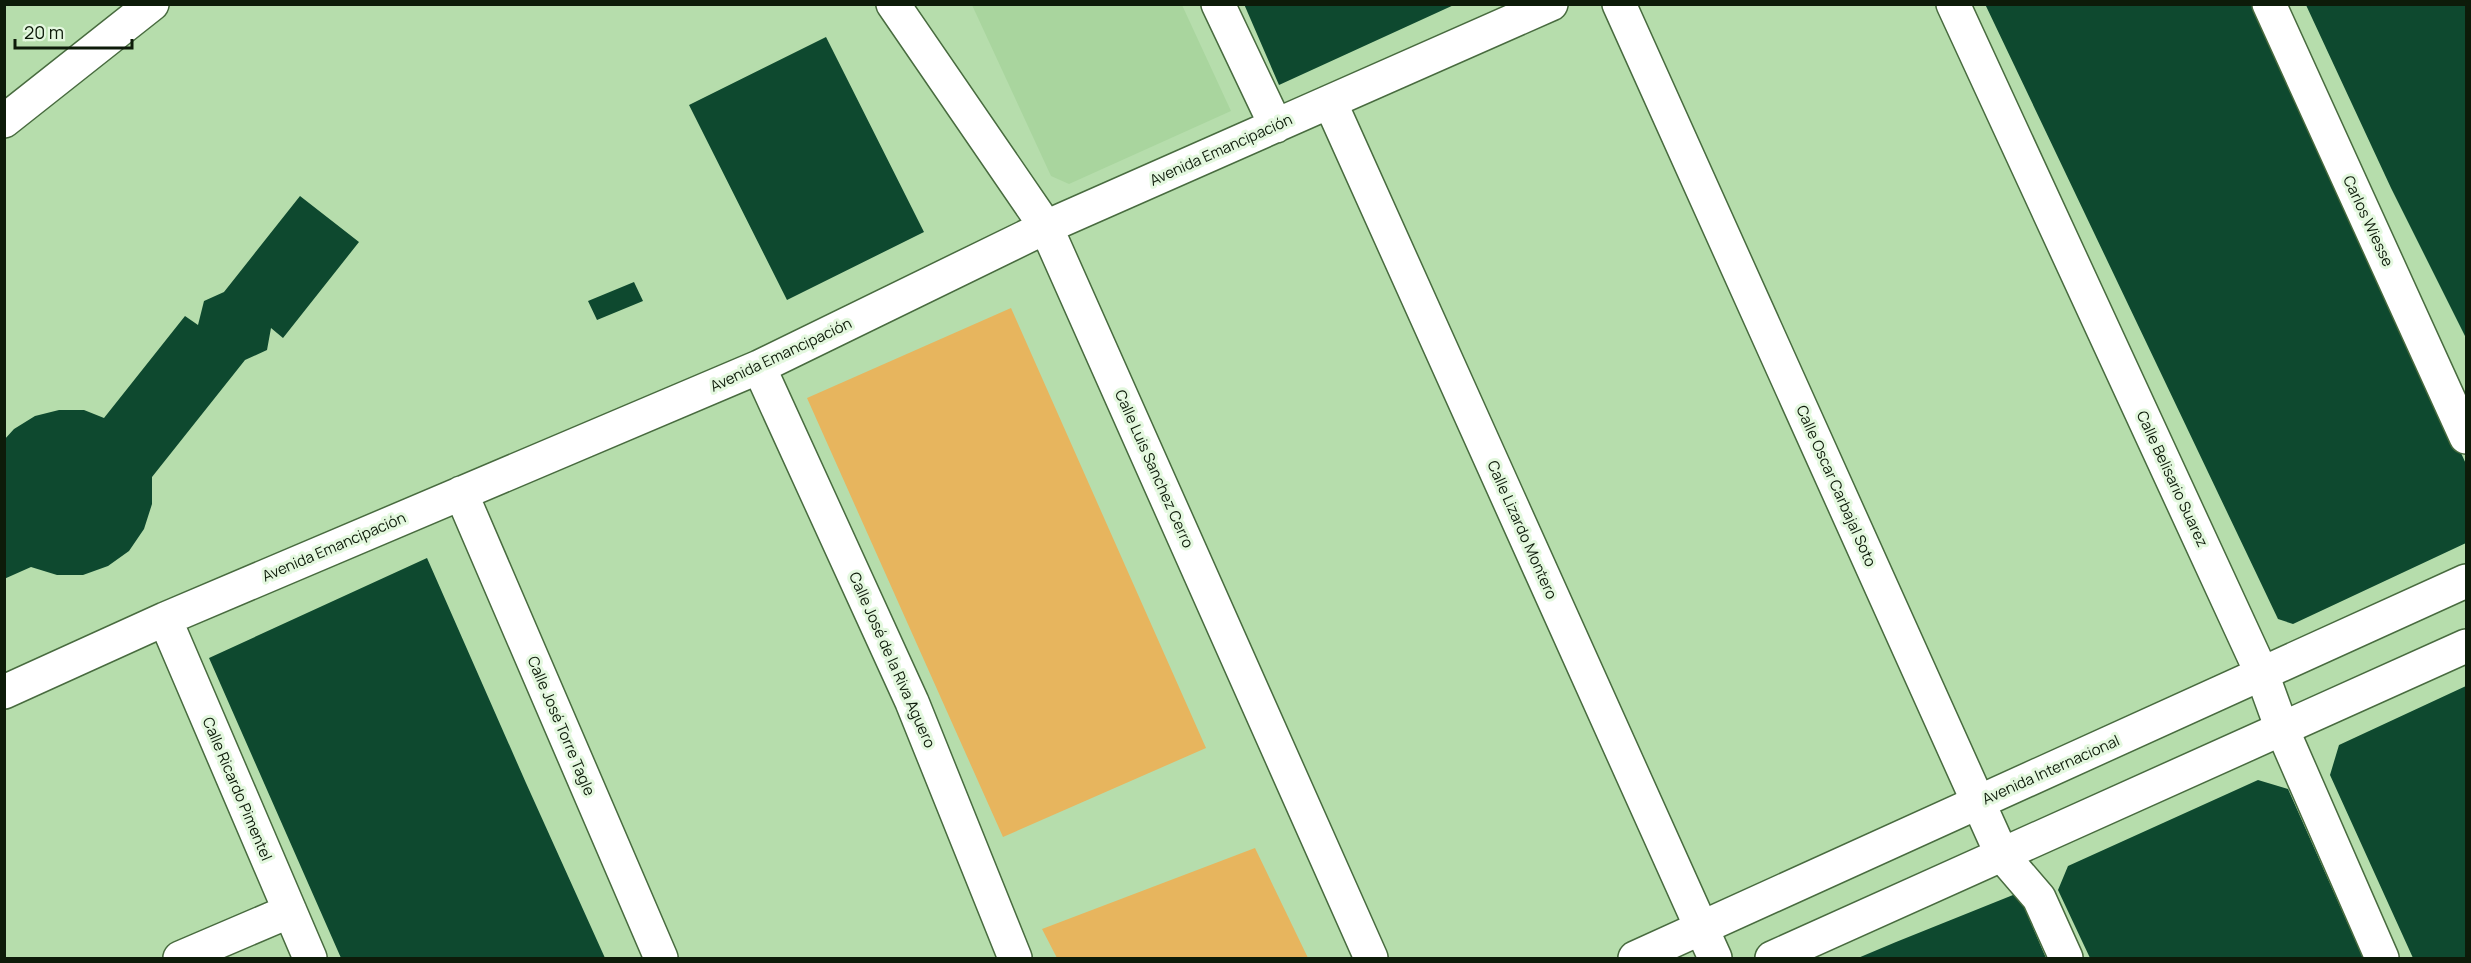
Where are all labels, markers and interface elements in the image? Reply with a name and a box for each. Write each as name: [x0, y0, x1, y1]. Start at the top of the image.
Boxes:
scale bar: [15, 12, 132, 50]
text: 20 m: [24, 20, 64, 44]
street label: Avenida Emancipación: [1146, 109, 1295, 190]
street label: Carlos Wiesse: [2338, 172, 2399, 270]
street label: Avenida Emancipación: [707, 312, 855, 397]
street label: Calle Luis Sanchez Cerro: [1110, 386, 1199, 551]
street label: Calle Oscar Carbajal Soto: [1791, 402, 1882, 570]
street label: Calle Belisario Suarez: [2132, 407, 2213, 550]
street label: Calle Lizardo Montero: [1482, 457, 1563, 603]
street label: Avenida Emancipación: [259, 507, 409, 586]
street label: Calle José de la Riva Aguero: [844, 569, 941, 751]
street label: Calle José Torre Tagle: [523, 653, 600, 799]
street label: Calle Ricardo Pimentel: [198, 714, 277, 864]
street label: Avenida Internacional: [1979, 730, 2123, 809]

